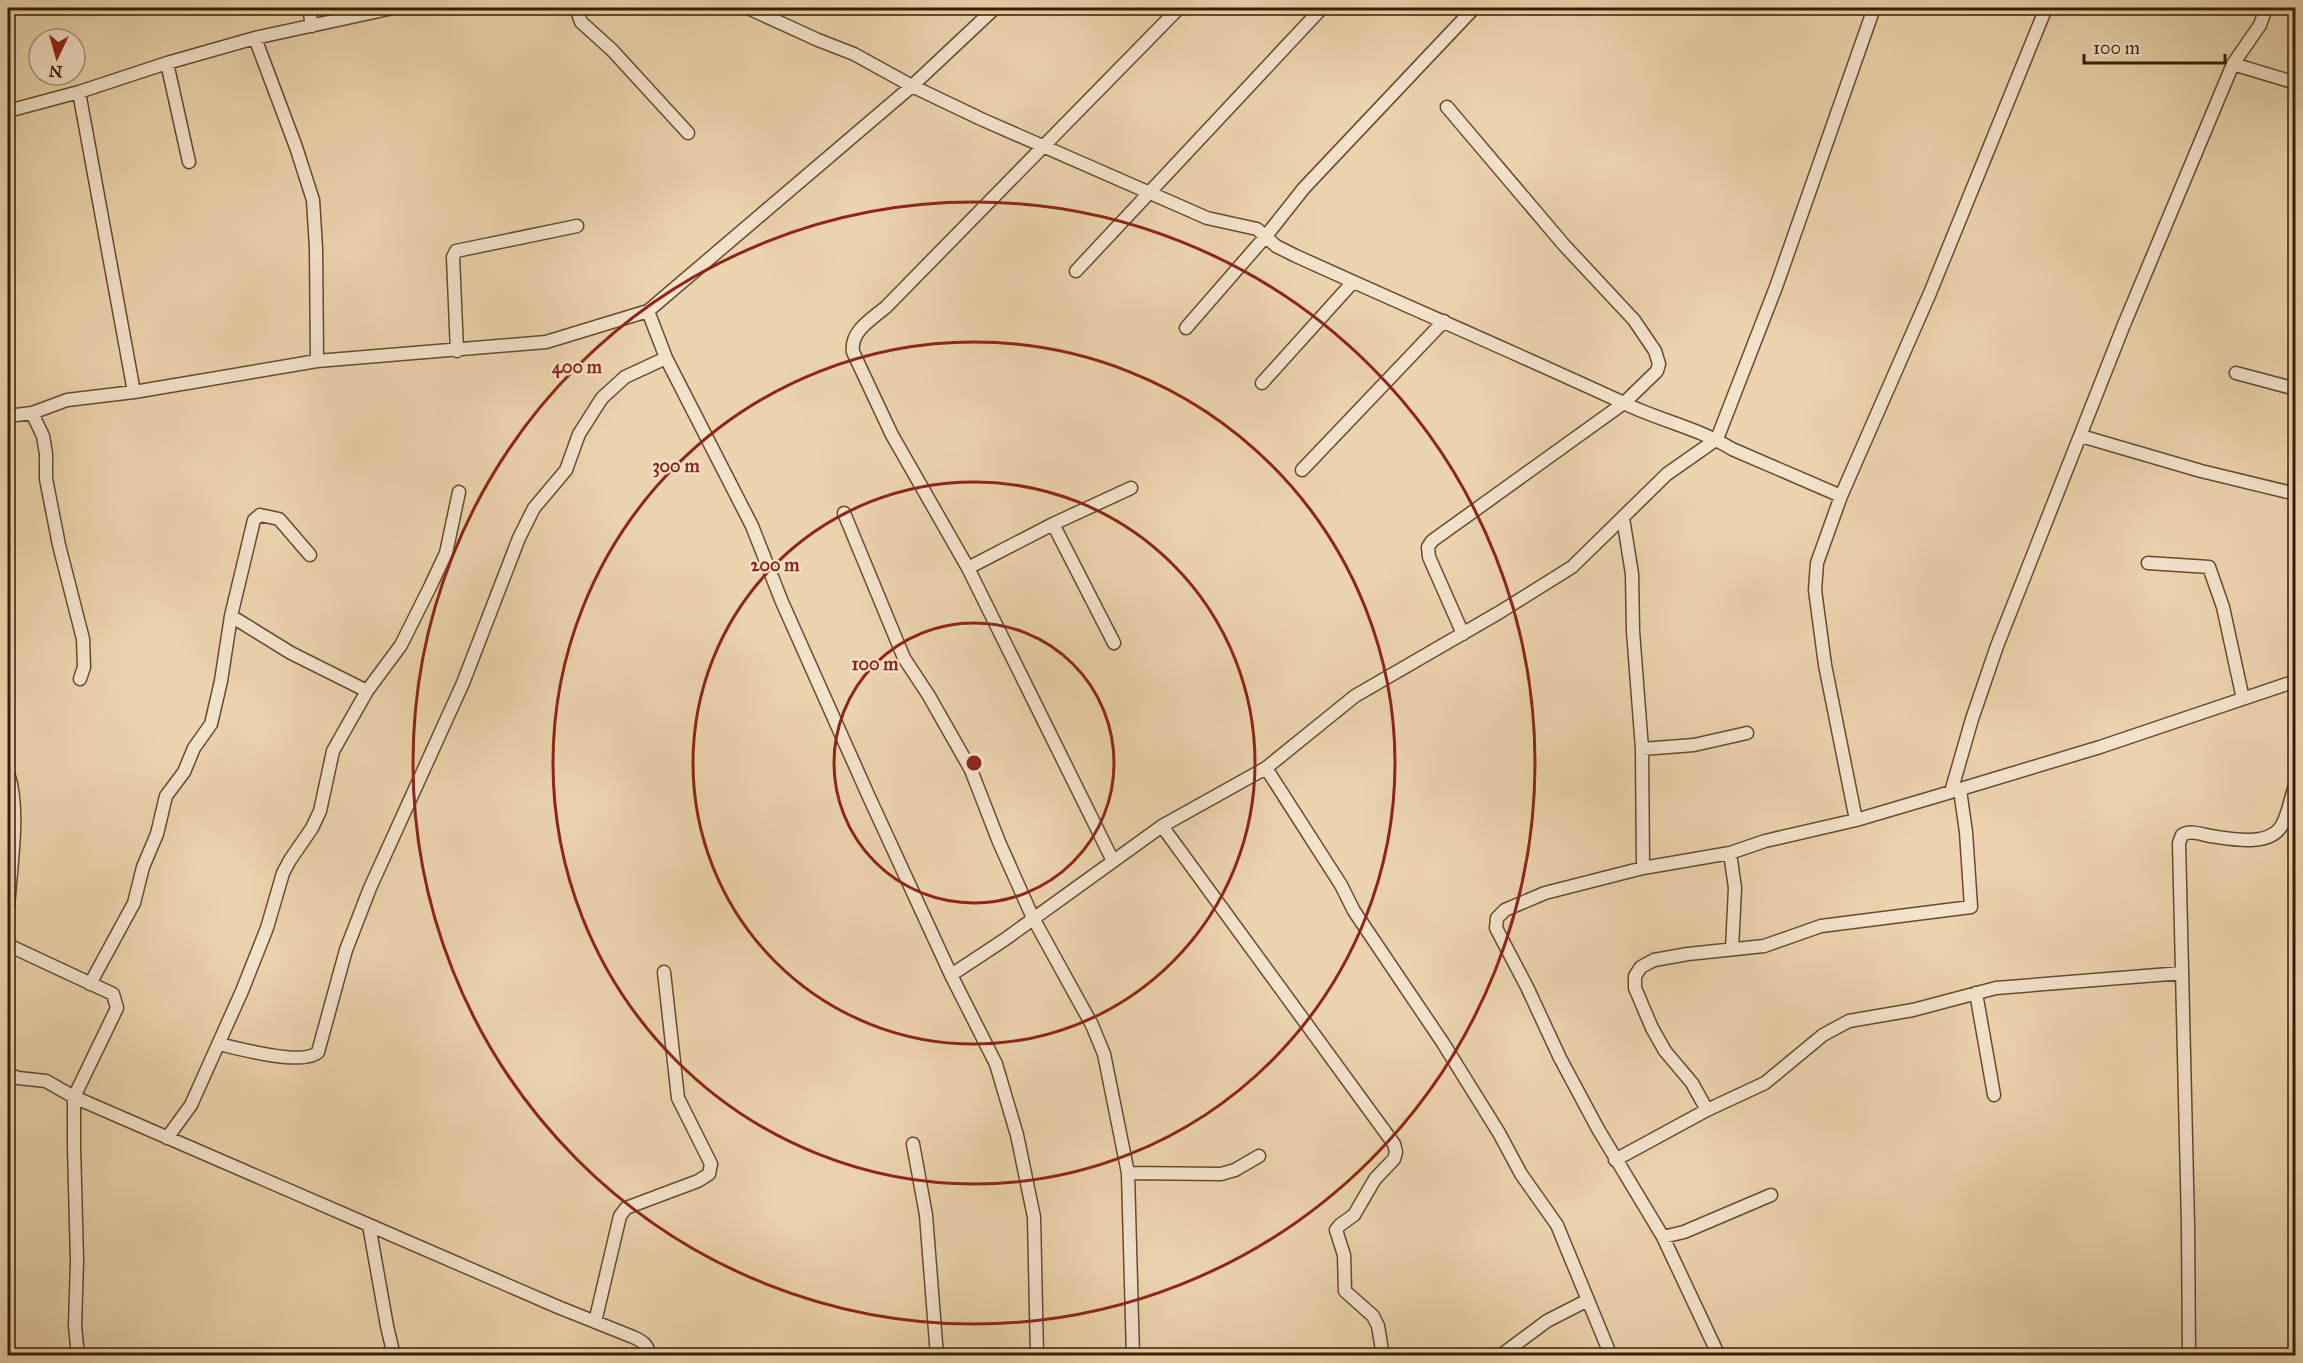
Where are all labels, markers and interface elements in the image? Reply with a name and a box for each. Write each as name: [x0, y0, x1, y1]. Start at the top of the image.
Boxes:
north arrow: [27, 27, 87, 87]
scale bar: [2084, 27, 2225, 65]
text: 100 m: [2093, 37, 2140, 59]
text: N: [48, 61, 63, 82]
text: 400 m: [552, 356, 603, 379]
text: 300 m: [652, 455, 700, 478]
text: 200 m: [751, 554, 800, 576]
text: 100 m: [852, 653, 899, 675]
centre of rings: [964, 753, 984, 773]

